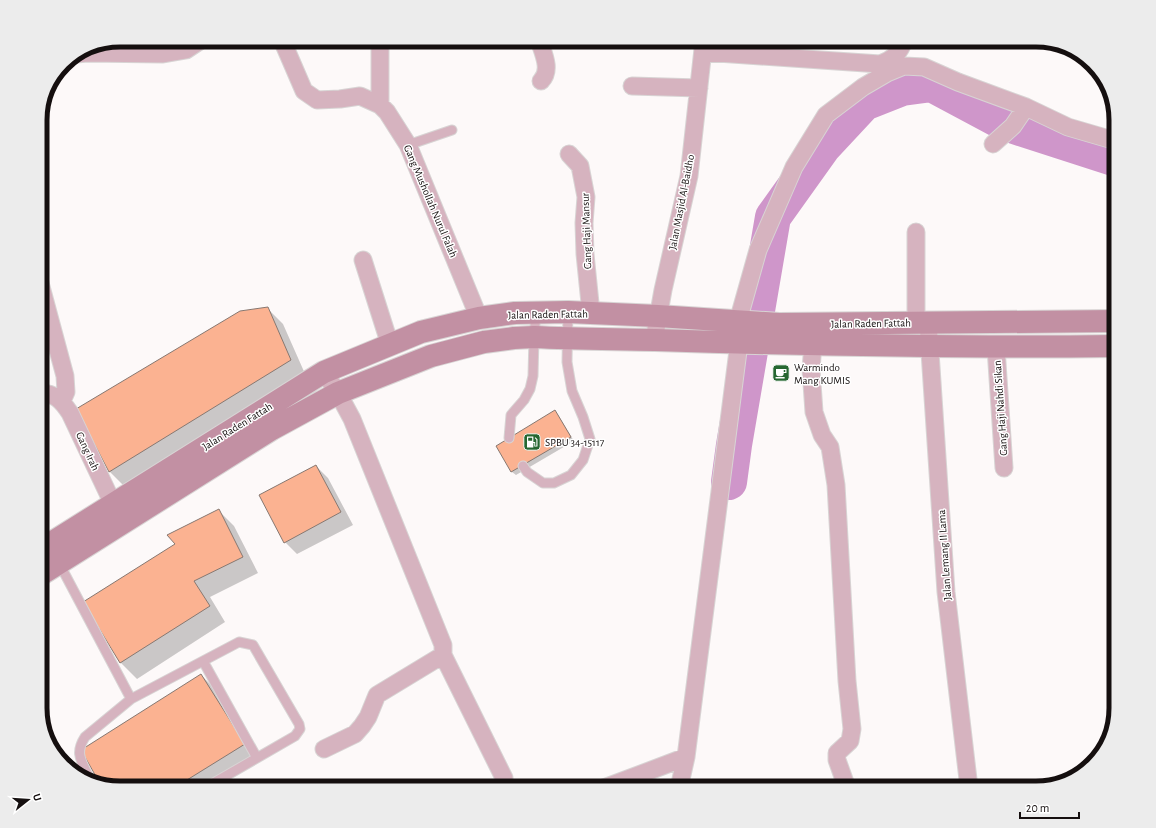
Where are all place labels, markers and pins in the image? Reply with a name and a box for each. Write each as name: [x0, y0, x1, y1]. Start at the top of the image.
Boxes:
place label: Warmindo Mang KUMIS: [794, 362, 850, 386]
cafe icon: Warmindo Mang KUMIS: [771, 363, 791, 383]
fuel station icon: SPBU 34-15117: [522, 432, 542, 452]
place label: SPBU 34-15117: [545, 437, 605, 448]

